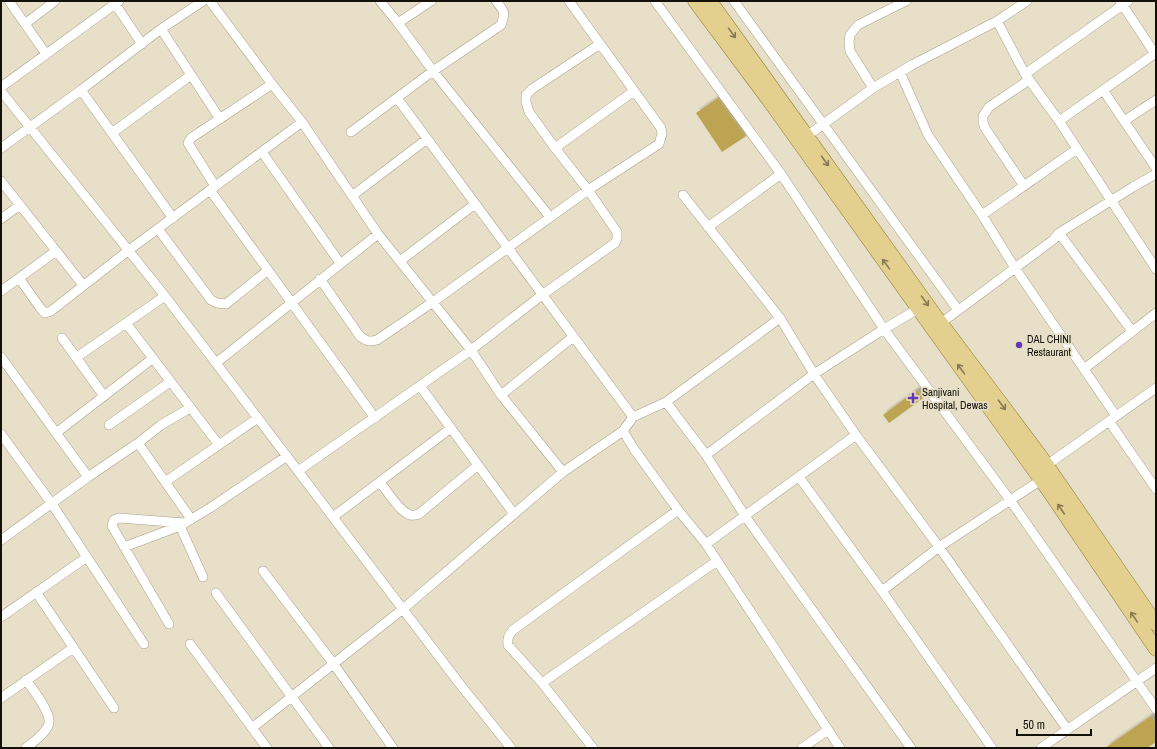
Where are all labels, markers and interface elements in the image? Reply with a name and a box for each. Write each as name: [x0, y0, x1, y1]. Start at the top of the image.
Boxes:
one-way arrow: [728, 27, 736, 38]
one-way arrow: [821, 155, 829, 166]
one-way arrow: [881, 258, 890, 269]
one-way arrow: [921, 295, 929, 306]
place label: DAL CHINI Restaurant: [1027, 332, 1072, 359]
marker: DAL CHINI Restaurant: [1014, 340, 1024, 350]
one-way arrow: [957, 364, 965, 375]
place label: Sanjivani Hospital, Dewas: [922, 385, 988, 412]
marker: Sanjivani Hospital, Dewas: [907, 392, 919, 404]
one-way arrow: [998, 399, 1007, 410]
one-way arrow: [1057, 504, 1065, 515]
one-way arrow: [1130, 612, 1138, 623]
scale bar: [1017, 711, 1091, 737]
text: 50 m: [1023, 717, 1045, 733]

